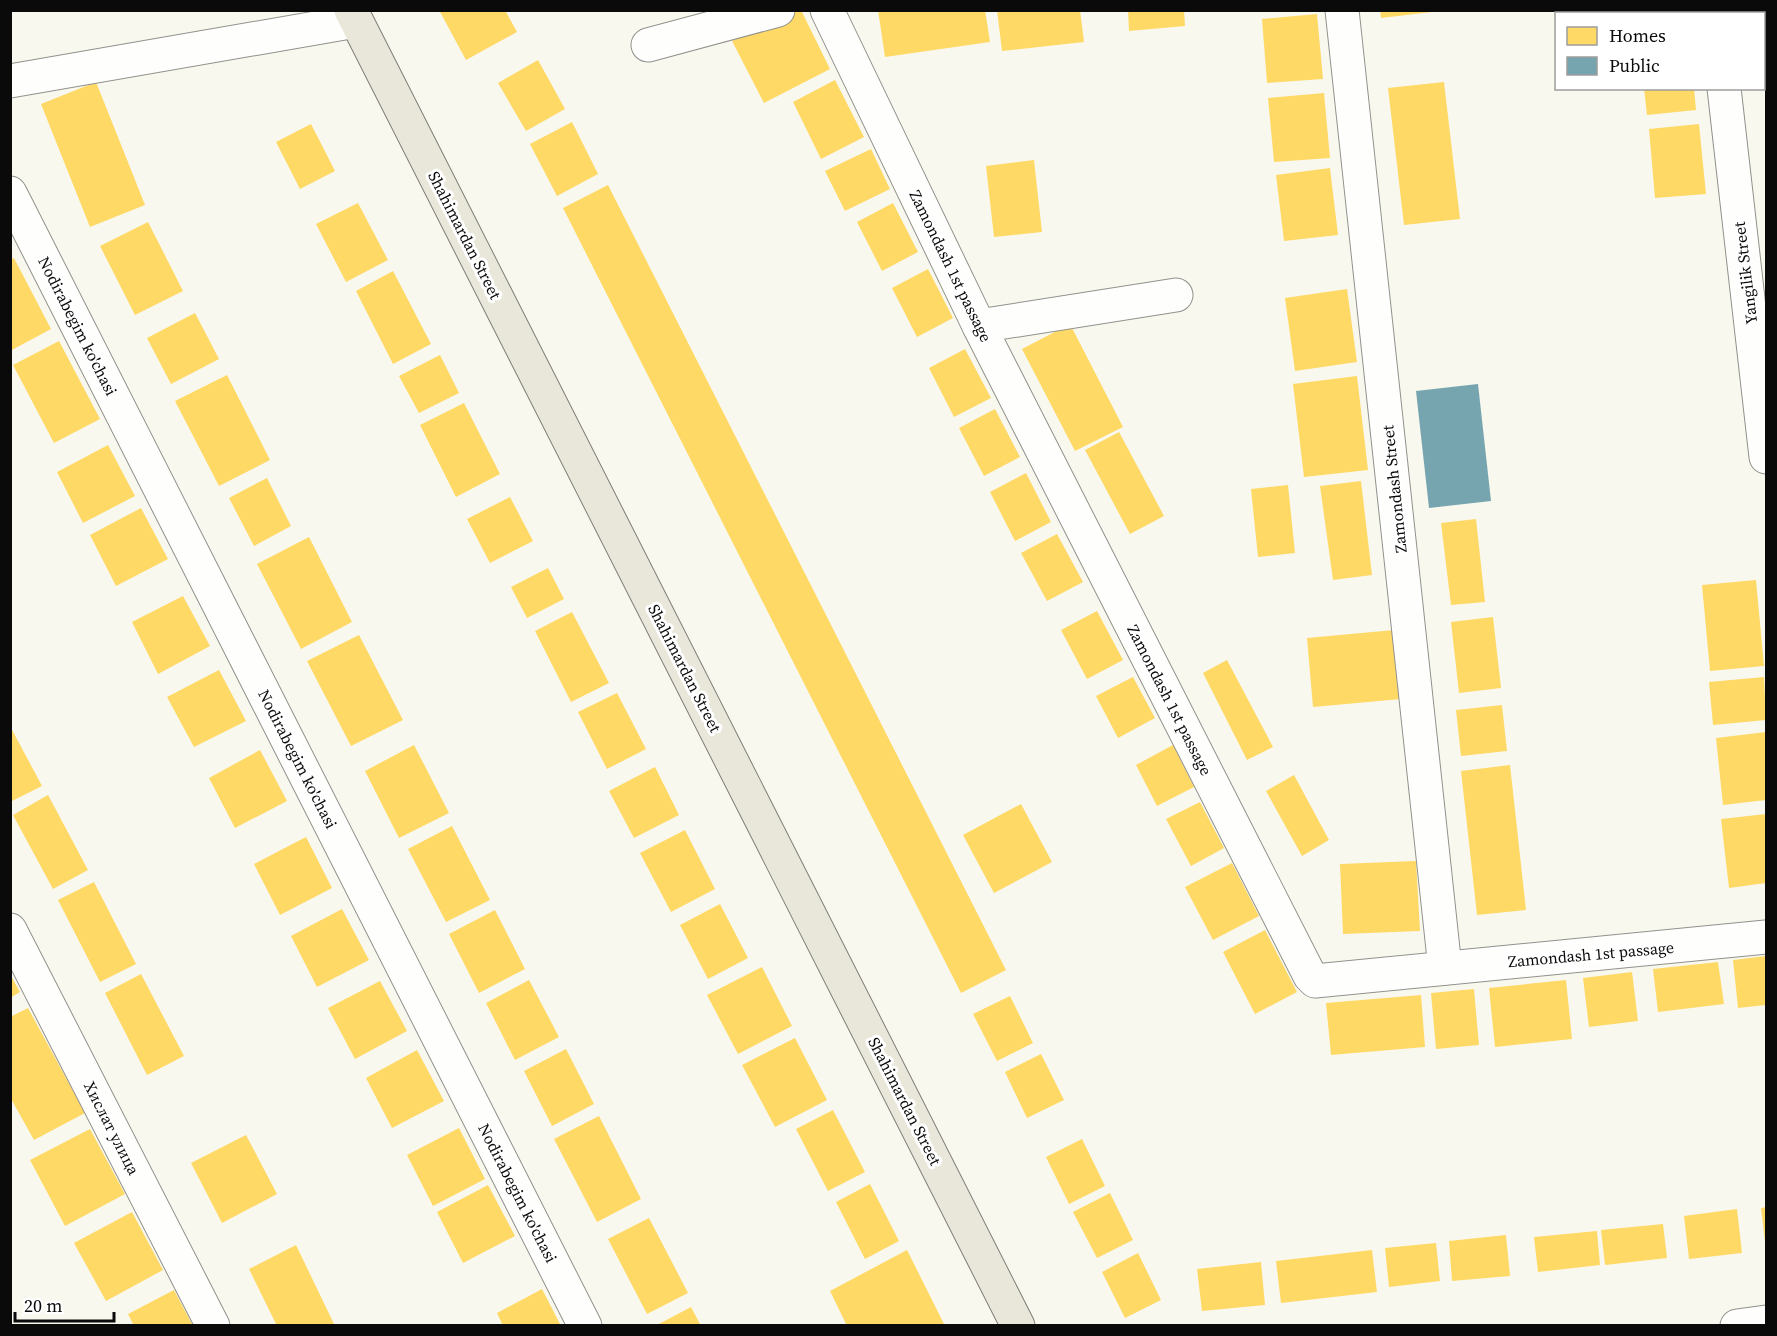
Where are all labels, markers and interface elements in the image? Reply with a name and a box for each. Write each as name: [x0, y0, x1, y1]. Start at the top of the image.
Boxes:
legend: [1555, 12, 1765, 90]
text: Homes: [1609, 23, 1666, 48]
text: Public: [1609, 53, 1660, 78]
street label: Shahimardan Street: [423, 167, 507, 304]
street label: Zamondash 1st passage: [905, 186, 997, 346]
street label: Yangilik Street: [1728, 220, 1762, 325]
street label: Nodirabegim ko'chasi: [33, 253, 123, 400]
street label: Zamоndash Street: [1376, 423, 1412, 554]
street label: Shahimardan Street: [643, 600, 727, 737]
street label: Zamondash 1st passage: [1122, 621, 1218, 779]
street label: Nodirabegim ko'chasi: [253, 686, 343, 833]
street label: Zamondash 1st passage: [1507, 936, 1675, 972]
street label: Shahimardan Street: [863, 1033, 947, 1170]
street label: Хислат улица: [79, 1077, 145, 1179]
street label: Nodirabegim ko'chasi: [473, 1120, 563, 1267]
scale bar: [15, 1285, 114, 1323]
text: 20 m: [24, 1293, 62, 1318]

